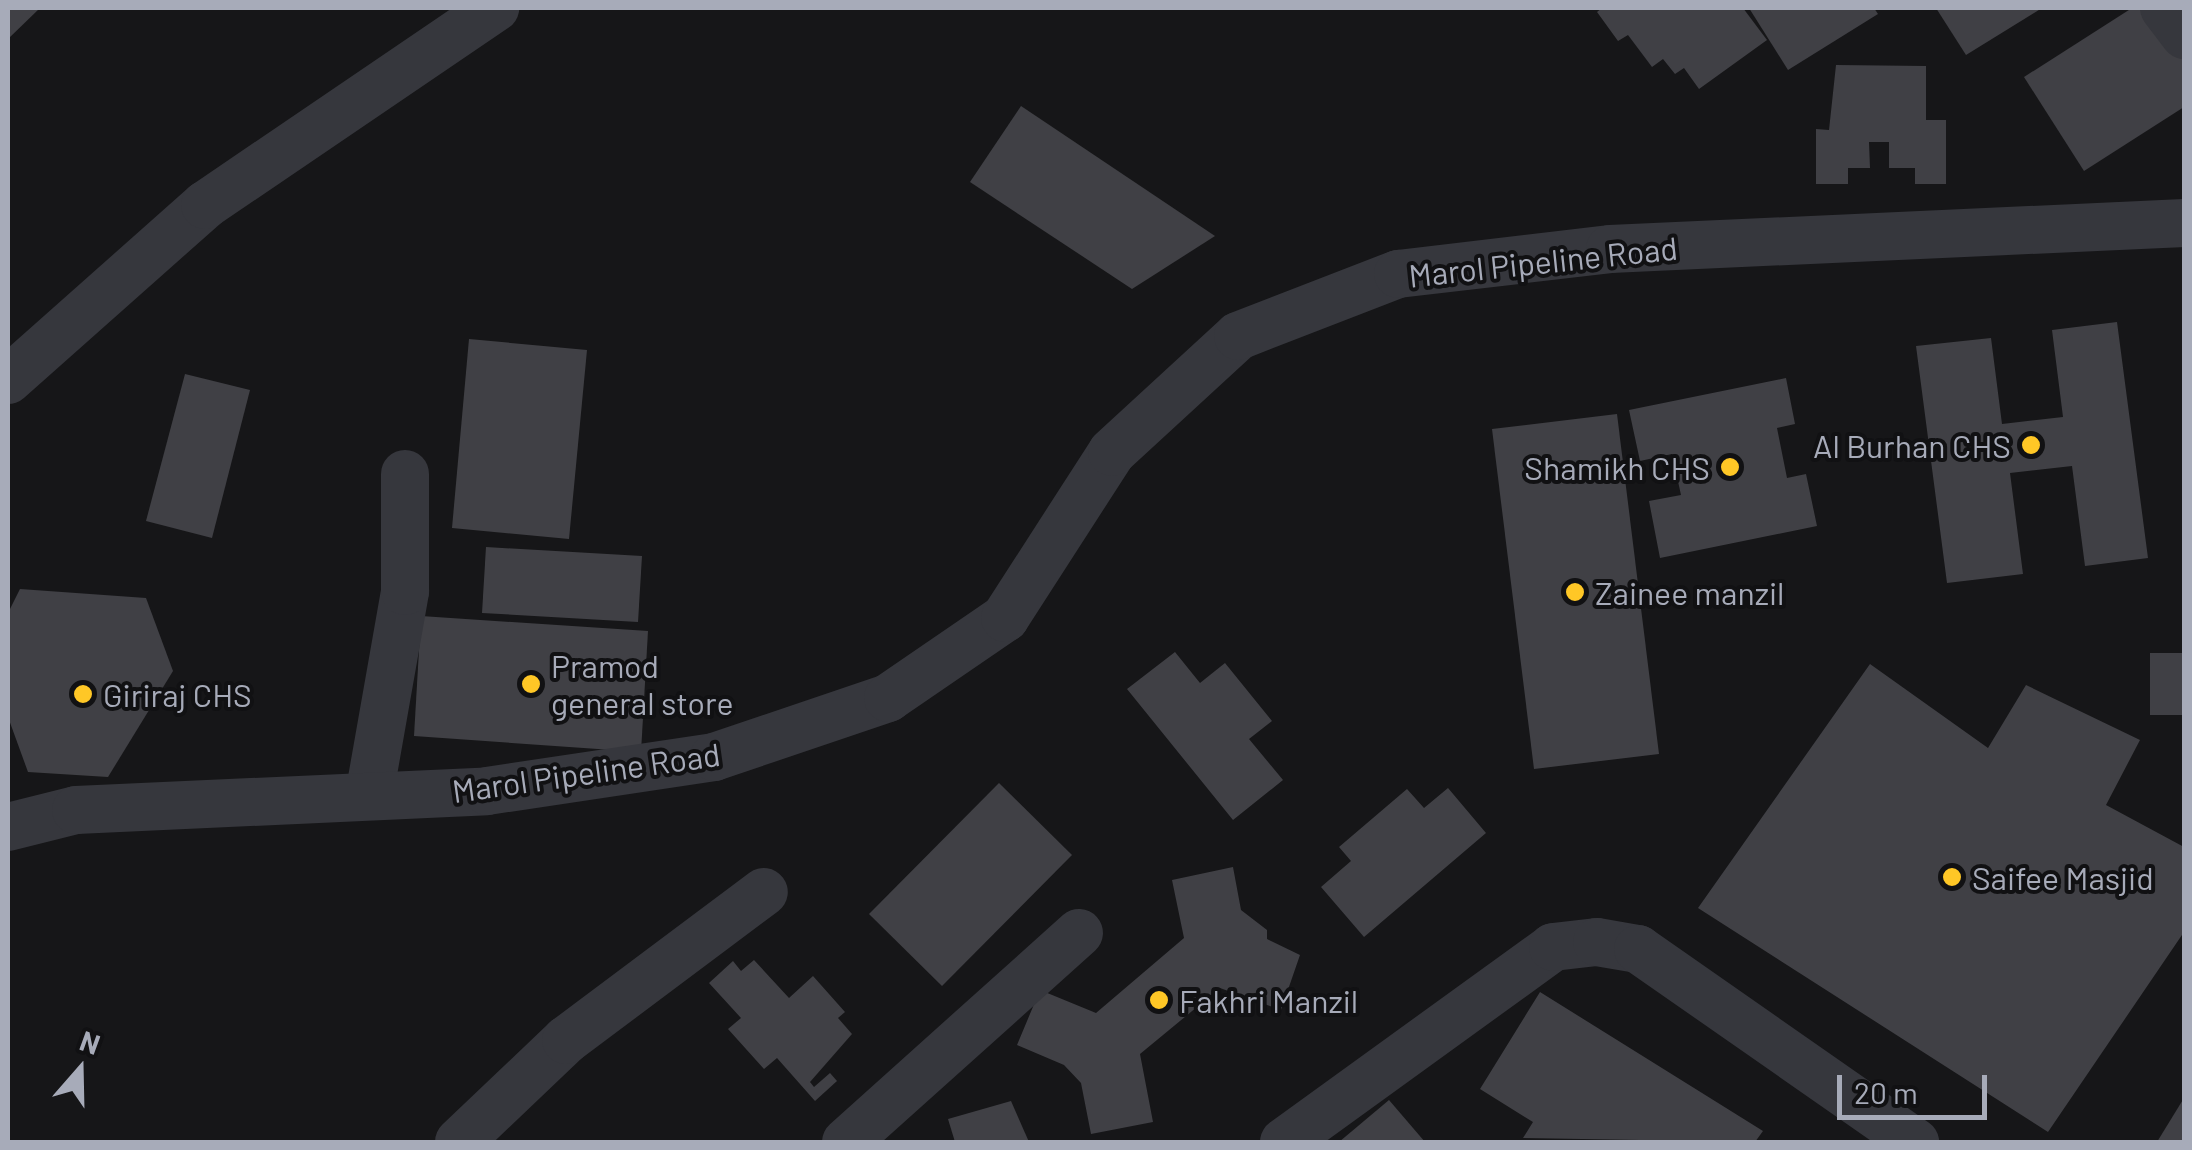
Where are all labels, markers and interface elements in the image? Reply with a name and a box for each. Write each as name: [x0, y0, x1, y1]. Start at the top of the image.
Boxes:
street label: Marol Pipeline Road: [1407, 228, 1679, 294]
place label: Al Burhan CHS: [1813, 426, 2011, 464]
marker: Al Burhan CHS: [2020, 434, 2042, 456]
place label: Shamikh CHS: [1524, 448, 1710, 486]
marker: Shamikh CHS: [1719, 456, 1741, 478]
place label: Zainee manzil: [1595, 573, 1784, 611]
marker: Zainee manzil: [1564, 581, 1586, 603]
place label: Pramod general store: [551, 647, 733, 722]
marker: Pramod general store: [520, 673, 542, 695]
place label: Giriraj CHS: [103, 675, 252, 713]
marker: Giriraj CHS: [72, 683, 94, 705]
street label: Marol Pipeline Road: [450, 734, 722, 810]
place label: Saifee Masjid: [1972, 858, 2154, 896]
marker: Saifee Masjid: [1941, 866, 1963, 888]
place label: Fakhri Manzil: [1179, 981, 1358, 1019]
marker: Fakhri Manzil: [1148, 989, 1170, 1011]
north arrow: [30, 1020, 130, 1120]
text: N: [76, 1023, 105, 1061]
scale bar: [1842, 1055, 1992, 1117]
text: 20 m: [1854, 1074, 1918, 1110]

